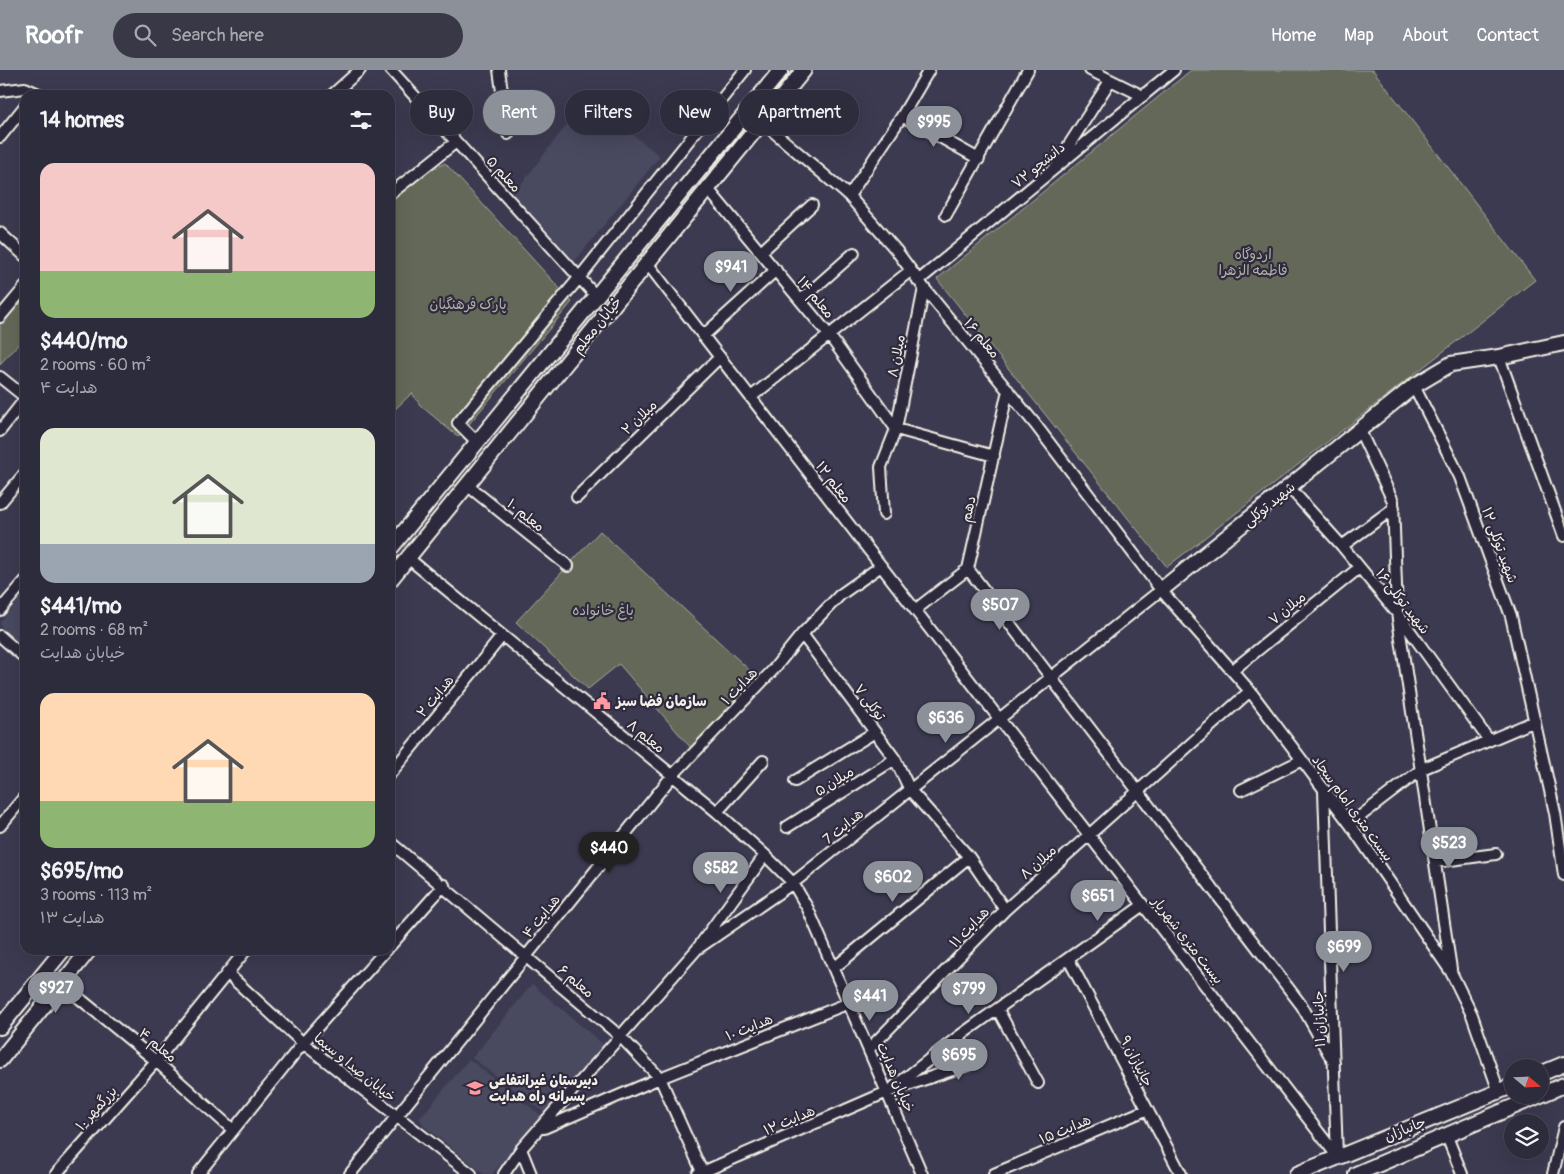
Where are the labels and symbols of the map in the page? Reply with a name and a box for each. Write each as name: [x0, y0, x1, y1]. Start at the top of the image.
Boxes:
pin: $995: [904, 106, 964, 148]
street label: دانشجو ۷۲: [1008, 139, 1069, 192]
street label: معلم ۵: [481, 152, 524, 198]
park label: اردوگاه فاطمه الزهرا: [1218, 246, 1288, 279]
pin: $941: [701, 250, 761, 293]
street label: معلم ۱۴: [792, 273, 838, 323]
street label: خیابان معلم: [569, 293, 627, 358]
park label: پارک فرهنگیان: [429, 296, 507, 314]
street label: معلم ۱۶: [958, 315, 1003, 363]
street label: میلان ۸: [884, 333, 909, 379]
street label: میلان ۲: [618, 396, 661, 438]
street label: معلم ۱۲: [810, 458, 855, 508]
street label: شهید توکلی: [1240, 478, 1299, 530]
street label: دهم: [957, 494, 982, 524]
street label: معلم ۱۰: [502, 495, 548, 537]
street label: شهید توکلی ۱۲: [1478, 505, 1521, 585]
street label: شهید توکلی ۱۶: [1372, 565, 1433, 637]
pin: $507: [970, 588, 1030, 631]
street label: میلان ۷: [1265, 588, 1309, 629]
park label: باغ خانواده: [572, 602, 634, 620]
street label: هدایت ۱: [718, 664, 761, 708]
street label: هدایت ۲: [413, 672, 458, 721]
street label: توکلی ۷: [850, 681, 889, 725]
public building icon: سازمان فضا سبز: [592, 691, 612, 711]
place label: سازمان فضا سبز: [614, 693, 707, 710]
pin: $636: [916, 702, 976, 744]
street label: معلم ۸: [622, 716, 668, 758]
street label: بیست متری امام سجاد: [1307, 752, 1397, 866]
street label: میلان ۵: [812, 763, 857, 800]
street label: هدایت 7: [820, 805, 867, 848]
pin: $523: [1419, 826, 1479, 869]
pin: $440: [579, 832, 639, 874]
street label: میلان ۸: [1017, 842, 1060, 883]
pin: $582: [691, 852, 751, 894]
pin: $602: [863, 860, 923, 903]
pin: $651: [1068, 880, 1128, 922]
street label: هدایت ۴: [519, 891, 564, 941]
street label: بیست متری شهریار: [1148, 892, 1227, 987]
street label: هدایت ۱۱: [946, 903, 993, 951]
pin: $699: [1314, 930, 1374, 973]
street label: معلم ۶: [553, 961, 597, 1003]
pin: $927: [26, 972, 86, 1014]
pin: $799: [939, 972, 999, 1015]
pin: $441: [840, 980, 900, 1022]
street label: جانبازان ۱۱: [1310, 990, 1329, 1048]
street label: هدایت ۱۰: [723, 1010, 775, 1045]
street label: معلم ۴: [134, 1025, 180, 1068]
street label: خیابان صدا و سیما: [310, 1029, 399, 1106]
street label: جانبازان ۹: [1116, 1033, 1157, 1090]
pin: $695: [929, 1038, 989, 1081]
street label: خیابان هدایت: [873, 1040, 918, 1115]
north arrow: [1504, 1059, 1549, 1104]
place label: دبیرستان غیرانتفاعی پسرانه راه هدایت: [489, 1072, 598, 1105]
school or university icon: دبیرستان غیرانتفاعی پسرانه راه هدایت: [465, 1078, 485, 1098]
street label: بزرگمهر ۱۰: [72, 1083, 121, 1134]
street label: هدایت ۱۲: [761, 1102, 818, 1139]
street label: هدایت ۱۵: [1037, 1111, 1094, 1148]
street label: جانبازان: [1382, 1113, 1429, 1145]

